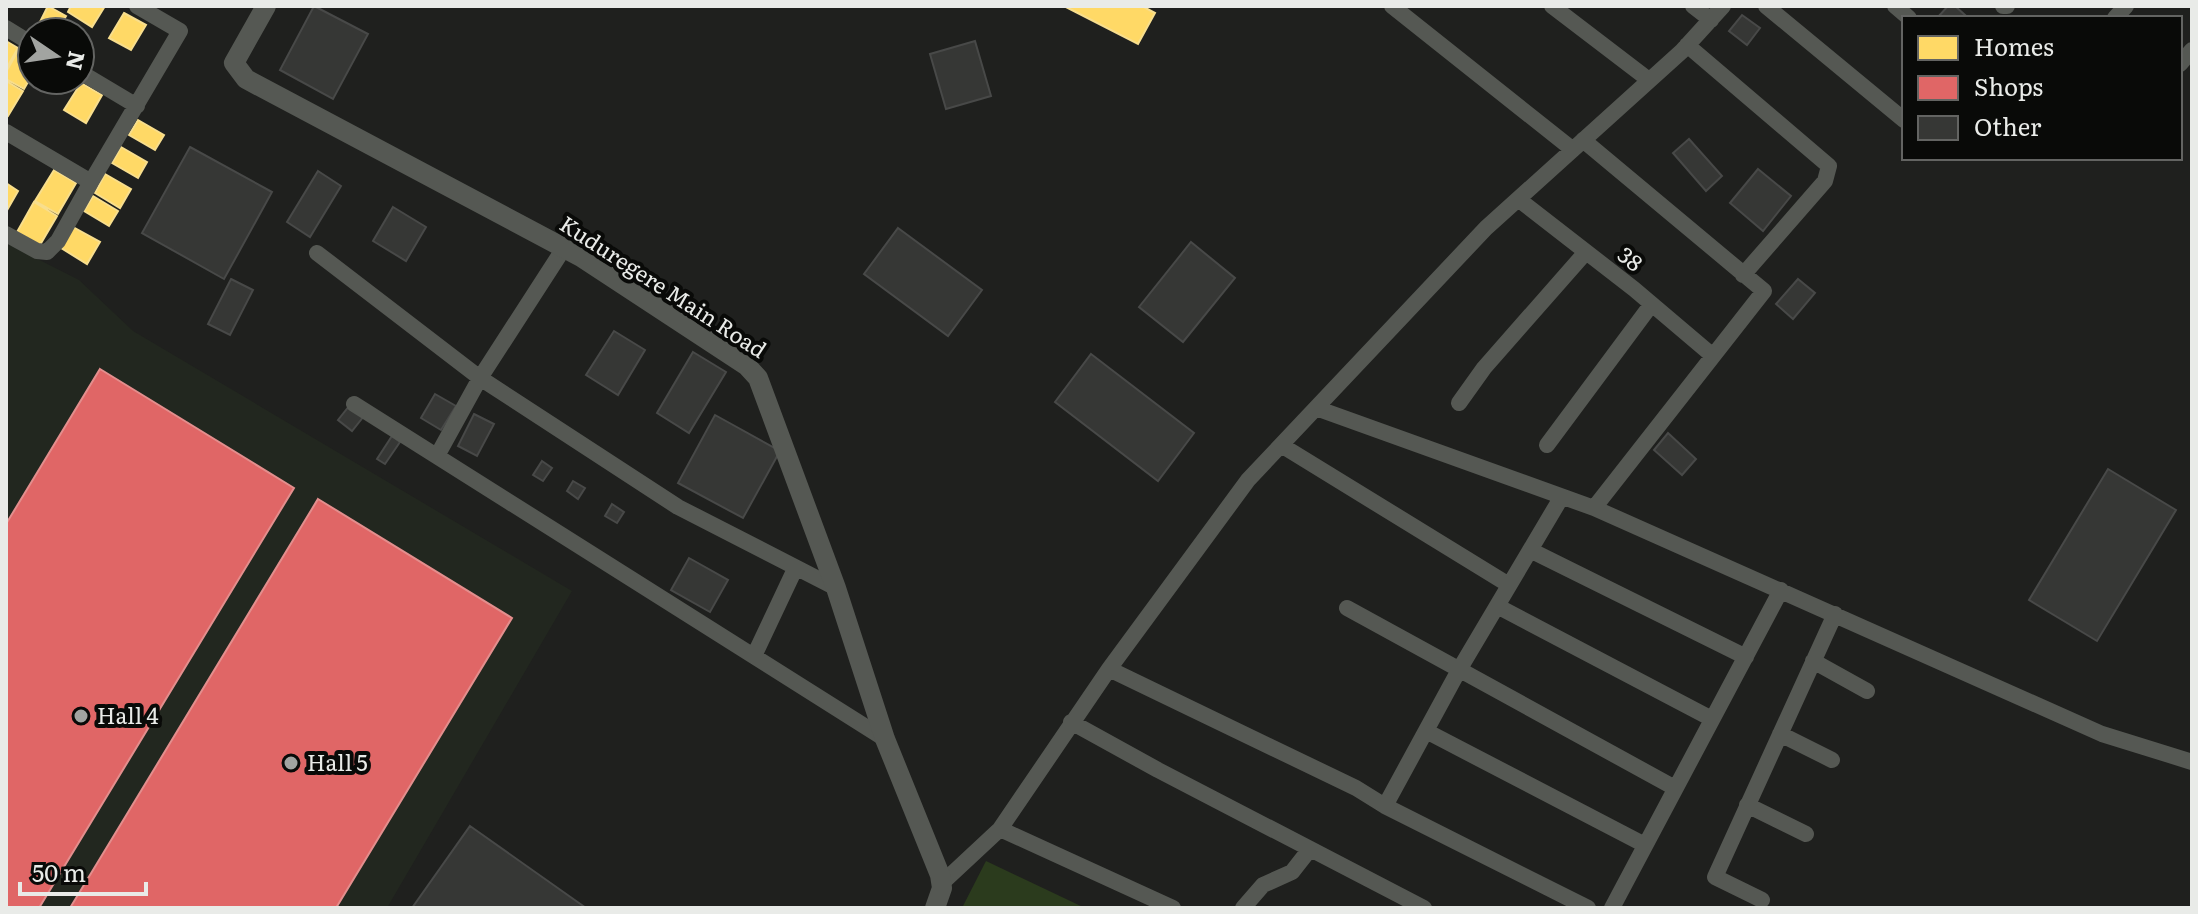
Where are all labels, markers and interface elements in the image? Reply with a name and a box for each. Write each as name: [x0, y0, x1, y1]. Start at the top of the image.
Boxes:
north arrow: [16, 16, 96, 96]
legend: [1902, 16, 2182, 160]
text: Homes: [1974, 28, 2054, 63]
text: N: [59, 48, 95, 74]
text: Shops: [1974, 68, 2043, 103]
text: Other: [1974, 108, 2042, 143]
street label: Kuduregere Main Road: [554, 206, 774, 365]
street label: 38: [1611, 237, 1651, 278]
place label: Hall 4: [97, 698, 159, 731]
marker: Hall 4: [72, 707, 90, 725]
place label: Hall 5: [307, 745, 368, 778]
marker: Hall 5: [282, 754, 300, 772]
scale bar: [20, 846, 146, 896]
text: 50 m: [32, 854, 86, 889]

